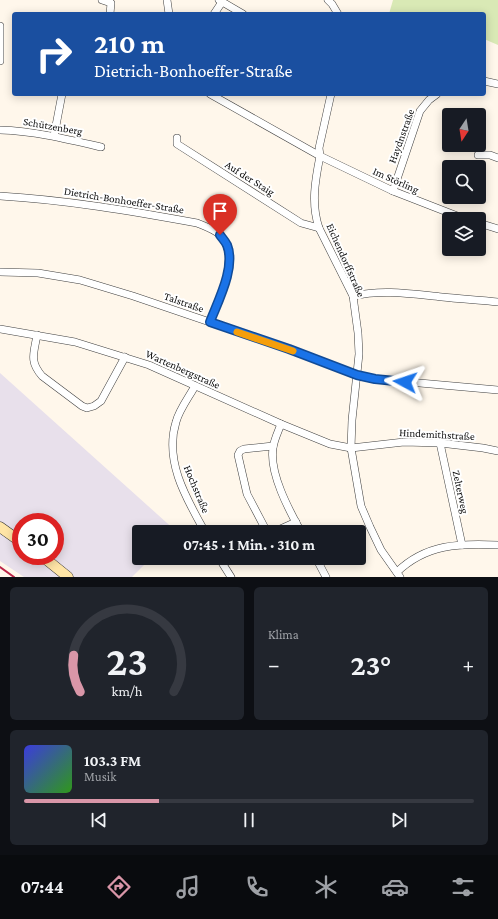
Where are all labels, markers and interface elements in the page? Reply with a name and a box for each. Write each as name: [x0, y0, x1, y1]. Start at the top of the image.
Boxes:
icon: right: [28, 28, 80, 80]
text: 210 m: [94, 28, 165, 59]
text: Dietrich-Bonhoeffer-Straße: [94, 61, 292, 81]
street label: Haydnstraße: [386, 107, 417, 165]
north arrow: [442, 108, 486, 152]
map controls: [442, 108, 486, 256]
street label: Schützenberg: [22, 115, 84, 138]
street label: Auf der Staig: [223, 158, 277, 199]
button: search: [442, 160, 486, 204]
street label: Im Störling: [371, 165, 422, 197]
street label: Dietrich-Bonhoeffer-Straße: [63, 185, 185, 215]
pin: [203, 194, 237, 235]
icon: arrive: [209, 200, 231, 222]
button: layers: [442, 212, 486, 256]
street label: Eichendorffstraße: [324, 221, 368, 299]
street label: Talstraße: [163, 290, 206, 314]
street label: Wartenbergstraße: [144, 347, 222, 392]
position arrow: [384, 361, 426, 403]
street label: Hindemithstraße: [399, 426, 475, 442]
street label: Hochstraße: [182, 463, 213, 515]
street label: Zelterweg: [450, 469, 472, 516]
speed limit sign: 30: [12, 513, 64, 565]
text: 07:45 · 1 Min. · 310 m: [183, 537, 315, 553]
text: Klima: [268, 627, 299, 642]
text: 23: [106, 637, 148, 683]
text: 23°: [350, 648, 392, 681]
text: −: [268, 652, 280, 677]
text: +: [462, 652, 474, 677]
text: km/h: [112, 682, 143, 698]
text: 103.3 FM: [84, 753, 141, 769]
text: Musik: [84, 769, 116, 784]
icon: previous: [88, 809, 110, 831]
icon: pause: [238, 809, 260, 831]
icon: next: [388, 809, 410, 831]
icon: directions: [105, 873, 133, 901]
icon: music: [174, 873, 202, 901]
icon: phone: [243, 873, 271, 901]
icon: climate: [312, 873, 340, 901]
icon: car: [381, 873, 409, 901]
icon: filters: [449, 873, 477, 901]
text: 07:44: [20, 877, 64, 897]

